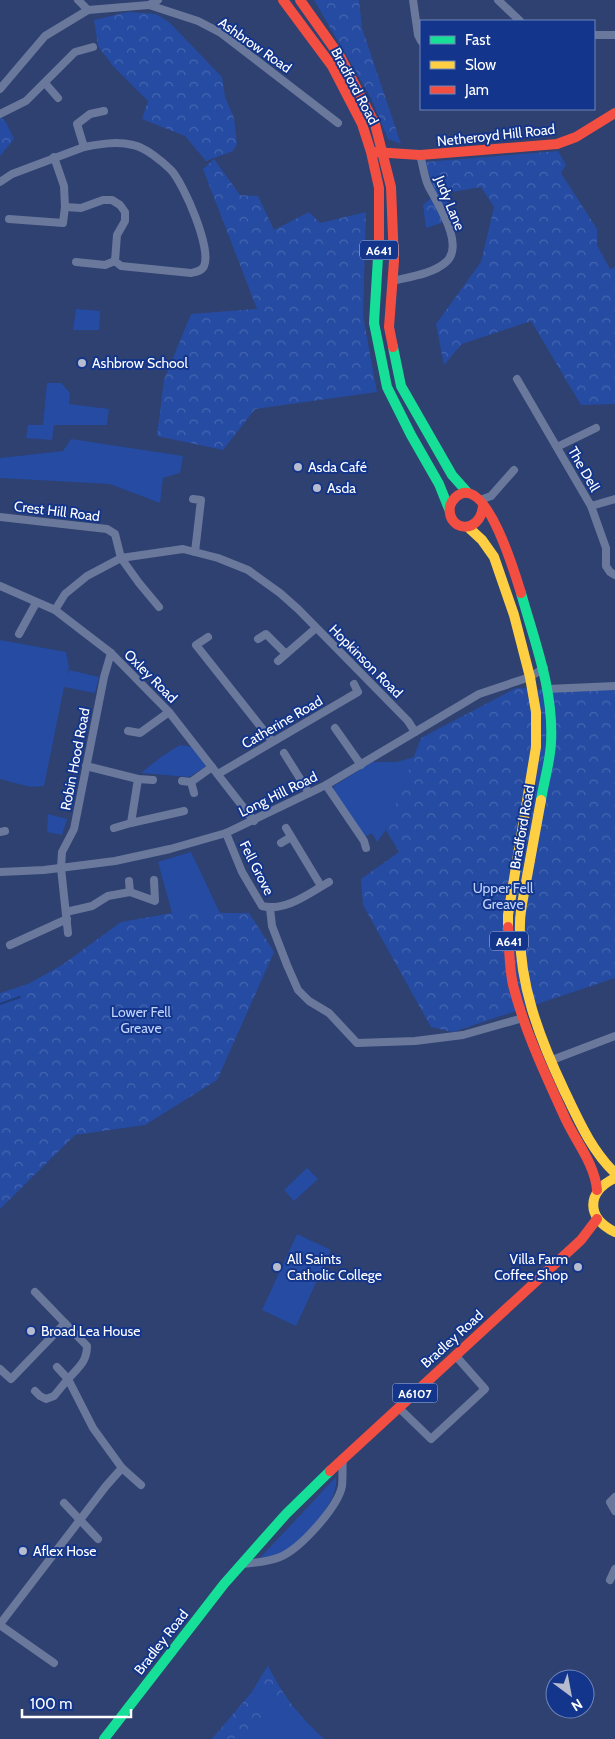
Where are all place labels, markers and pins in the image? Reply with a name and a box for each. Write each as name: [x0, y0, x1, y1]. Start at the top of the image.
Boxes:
place label: Ashbrow School: [92, 354, 188, 372]
marker: Ashbrow School: [76, 357, 88, 369]
place label: Asda Café: [308, 458, 367, 476]
marker: Asda Café: [292, 461, 304, 473]
place label: Asda: [327, 479, 356, 497]
marker: Asda: [311, 482, 323, 494]
place label: All Saints Catholic College: [287, 1250, 382, 1284]
place label: Villa Farm Coffee Shop: [494, 1250, 568, 1284]
marker: All Saints Catholic College: [271, 1261, 283, 1273]
marker: Villa Farm Coffee Shop: [572, 1261, 584, 1273]
place label: Broad Lea House: [41, 1322, 140, 1340]
marker: Broad Lea House: [25, 1325, 37, 1337]
place label: Aflex Hose: [33, 1542, 97, 1560]
marker: Aflex Hose: [17, 1545, 29, 1557]

